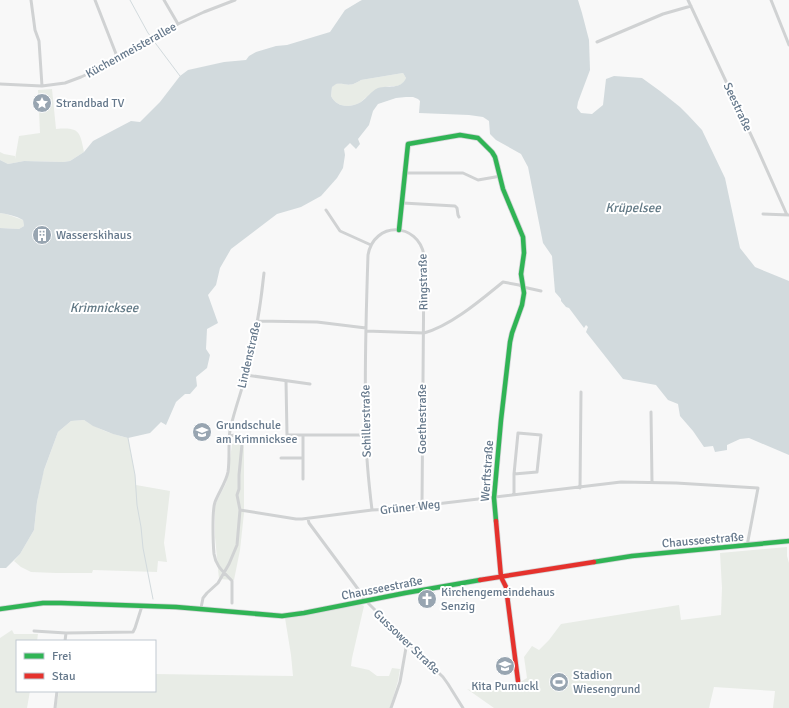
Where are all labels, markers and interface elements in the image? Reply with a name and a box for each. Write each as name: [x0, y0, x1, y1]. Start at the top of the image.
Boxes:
street label: Küchenmeisterallee: [83, 19, 179, 82]
street label: Seestraße: [720, 80, 755, 134]
place icon: Strandbad TV: [31, 92, 53, 114]
place label: Strandbad TV: [56, 96, 124, 111]
water label: Krüpelsee: [605, 200, 662, 216]
building icon: Wasserskihaus: [31, 224, 53, 246]
place label: Wasserskihaus: [56, 228, 132, 243]
street label: Ringstraße: [416, 253, 431, 310]
water label: Krimnicksee: [70, 300, 140, 316]
street label: Lindenstraße: [235, 320, 264, 390]
street label: Schillerstraße: [358, 384, 375, 457]
street label: Goethestraße: [415, 384, 430, 454]
place label: Grundschule am Krimnicksee: [216, 418, 298, 447]
school or university icon: Grundschule am Krimnicksee: [191, 421, 213, 443]
street label: Werftstraße: [478, 440, 497, 502]
street label: Grüner Weg: [379, 497, 441, 518]
street label: Chausseestraße: [661, 529, 745, 552]
street label: Chausseestraße: [340, 573, 424, 604]
place label: Kirchengemeindehaus Senzig: [441, 585, 555, 614]
church icon: Kirchengemeindehaus Senzig: [416, 588, 438, 610]
street label: Gussower Straße: [370, 607, 443, 678]
legend: [16, 640, 156, 692]
text: Frei: [52, 649, 71, 664]
school or university icon: Kita Pumuckl: [494, 655, 516, 677]
place label: Stadion Wiesengrund: [573, 668, 640, 697]
text: Stau: [52, 669, 76, 684]
sports icon: Stadion Wiesengrund: [548, 671, 570, 693]
place label: Kita Pumuckl: [471, 679, 539, 694]

